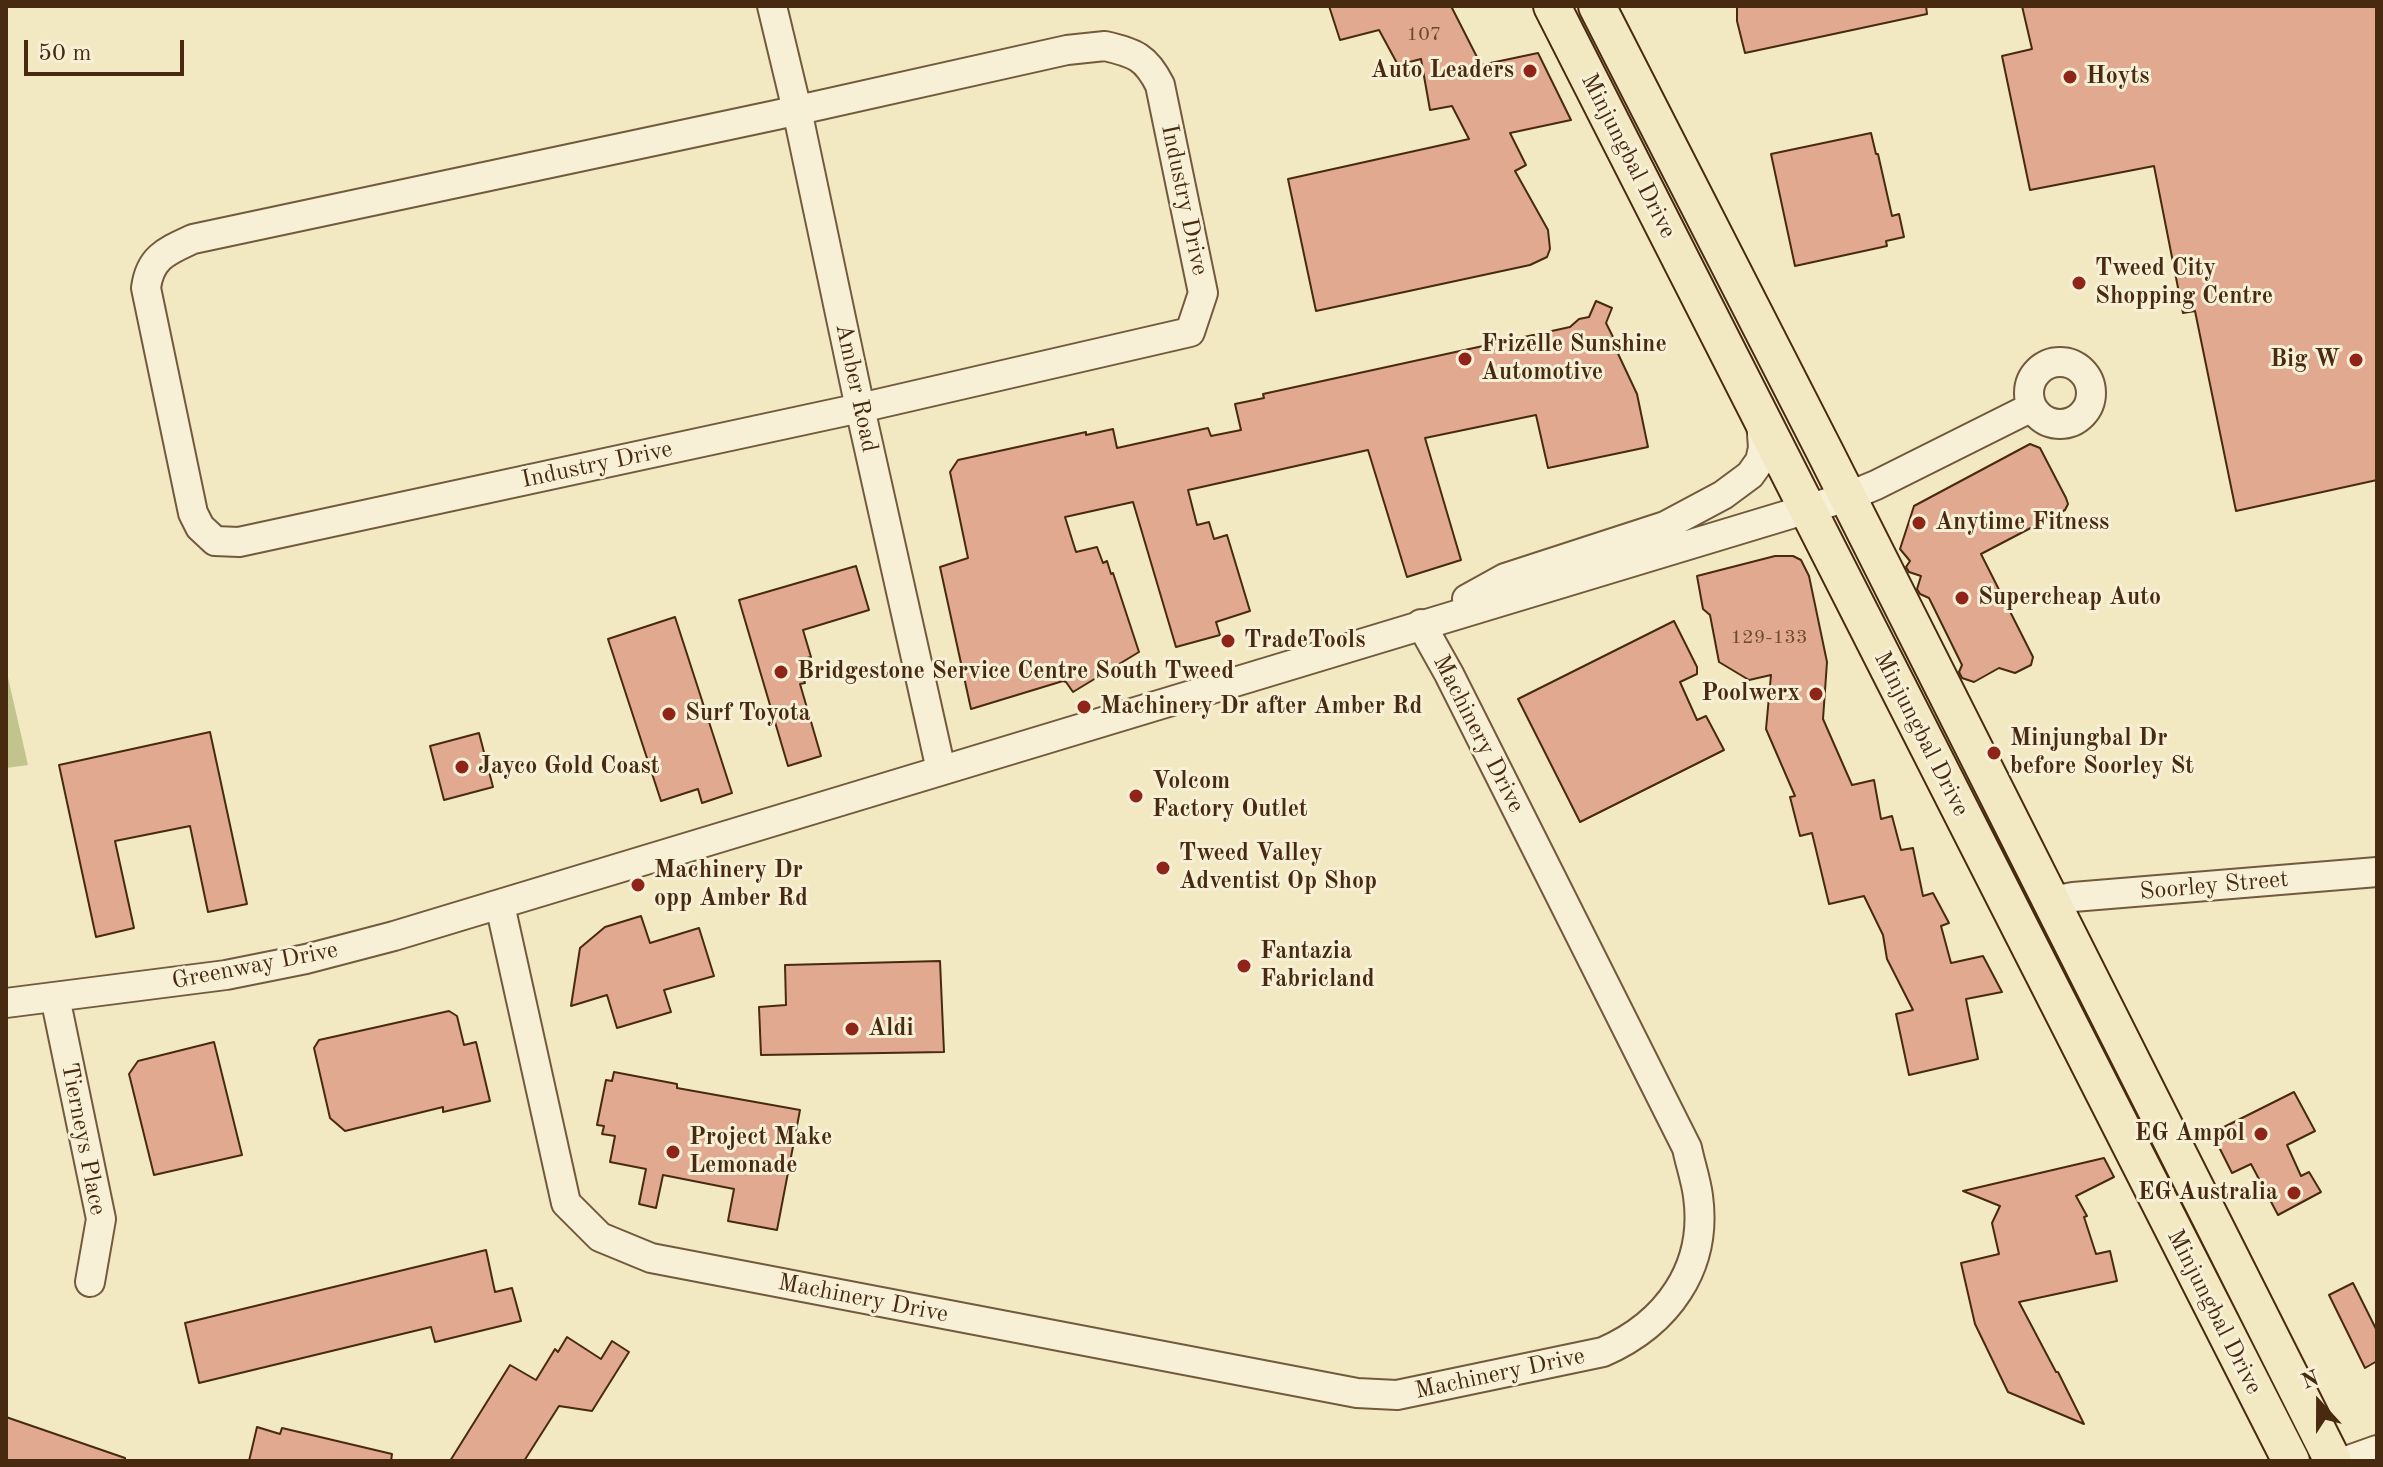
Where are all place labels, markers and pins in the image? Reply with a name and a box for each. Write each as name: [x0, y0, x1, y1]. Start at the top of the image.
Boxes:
place label: Auto Leaders: [1371, 57, 1514, 85]
marker: Auto Leaders: [1521, 62, 1539, 80]
place label: Hoyts: [2086, 63, 2150, 91]
marker: Hoyts: [2061, 68, 2079, 86]
place label: Tweed City Shopping Centre: [2095, 255, 2273, 311]
marker: Tweed City Shopping Centre: [2070, 274, 2088, 292]
place label: Frizelle Sunshine Automotive: [1481, 331, 1667, 387]
place label: Big W: [2270, 346, 2340, 374]
marker: Frizelle Sunshine Automotive: [1456, 350, 1474, 368]
marker: Big W: [2347, 351, 2365, 369]
place label: Anytime Fitness: [1935, 509, 2109, 537]
marker: Anytime Fitness: [1910, 514, 1928, 532]
place label: Supercheap Auto: [1978, 584, 2161, 612]
marker: Supercheap Auto: [1953, 589, 1971, 607]
place label: TradeTools: [1244, 627, 1366, 655]
marker: TradeTools: [1219, 632, 1237, 650]
place label: Bridgestone Service Centre South Tweed: [797, 658, 1234, 686]
marker: Bridgestone Service Centre South Tweed: [772, 663, 790, 681]
place label: Poolwerx: [1701, 680, 1800, 708]
marker: Poolwerx: [1807, 685, 1825, 703]
place label: Machinery Dr after Amber Rd: [1100, 693, 1422, 721]
marker: Machinery Dr after Amber Rd: [1075, 698, 1093, 716]
place label: Surf Toyota: [685, 700, 811, 728]
marker: Surf Toyota: [660, 705, 678, 723]
place label: Minjungbal Dr before Soorley St: [2010, 725, 2194, 781]
marker: Minjungbal Dr before Soorley St: [1985, 744, 2003, 762]
place label: Jayco Gold Coast: [478, 753, 660, 781]
marker: Jayco Gold Coast: [453, 758, 471, 776]
place label: Volcom Factory Outlet: [1152, 768, 1308, 824]
marker: Volcom Factory Outlet: [1127, 787, 1145, 805]
place label: Tweed Valley Adventist Op Shop: [1179, 840, 1377, 896]
place label: Machinery Dr opp Amber Rd: [654, 857, 808, 913]
marker: Tweed Valley Adventist Op Shop: [1154, 859, 1172, 877]
marker: Machinery Dr opp Amber Rd: [629, 876, 647, 894]
place label: Fantazia Fabricland: [1260, 938, 1375, 994]
marker: Fantazia Fabricland: [1235, 957, 1253, 975]
place label: Aldi: [868, 1015, 914, 1043]
marker: Aldi: [843, 1020, 861, 1038]
place label: EG Ampol: [2135, 1120, 2245, 1148]
place label: Project Make Lemonade: [689, 1124, 832, 1180]
marker: EG Ampol: [2252, 1125, 2270, 1143]
marker: Project Make Lemonade: [664, 1143, 682, 1161]
place label: EG Australia: [2138, 1179, 2278, 1207]
marker: EG Australia: [2285, 1184, 2303, 1202]

